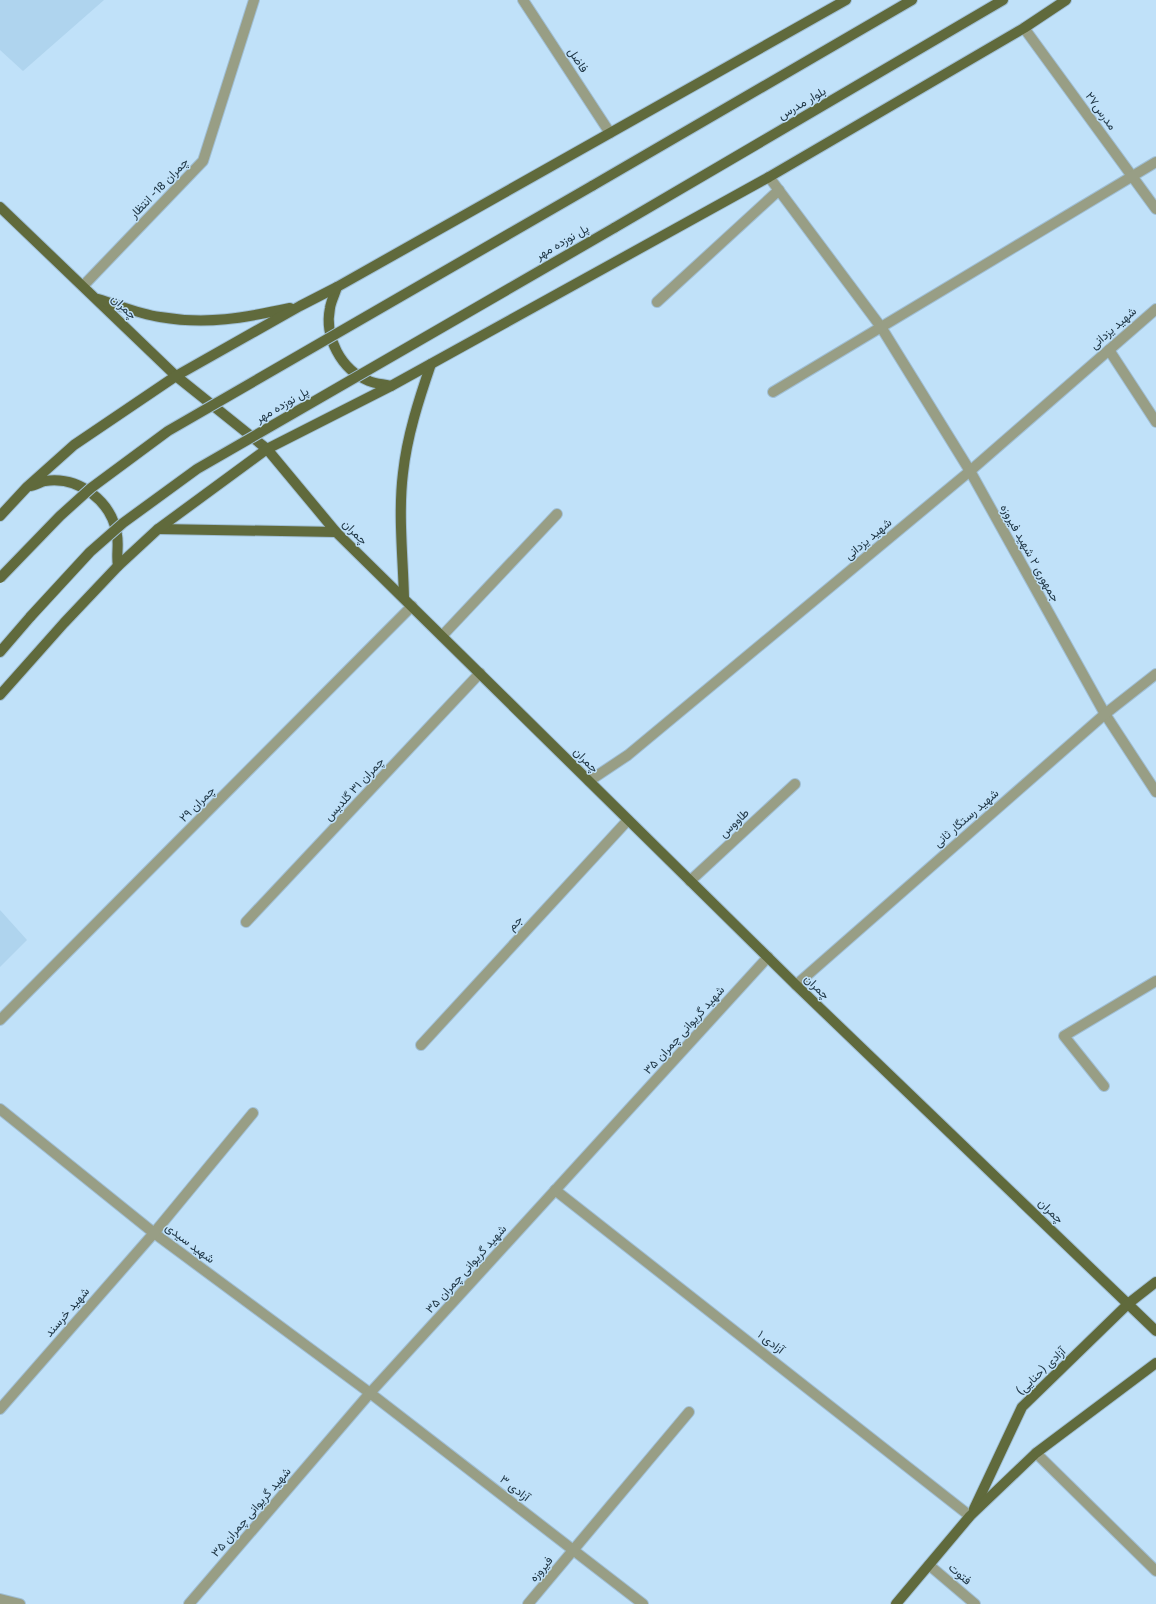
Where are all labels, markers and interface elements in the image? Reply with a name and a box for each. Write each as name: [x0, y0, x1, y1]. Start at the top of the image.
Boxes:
street label: فاضل: [564, 45, 591, 76]
street label: بلوار مدرس: [776, 84, 829, 123]
street label: مدرس۲۷: [1082, 89, 1119, 133]
street label: چمران 18- انتظار: [126, 155, 192, 223]
street label: پل نوزده مهر: [532, 221, 591, 264]
street label: چمران: [108, 292, 140, 323]
street label: شهید یزدانی: [1087, 304, 1140, 353]
street label: پل نوزده مهر: [252, 384, 311, 427]
street label: جمهوری ۲ شهید فیروزه: [996, 502, 1063, 605]
street label: شهید یزدانی: [842, 515, 895, 563]
street label: چمران: [339, 517, 370, 548]
street label: چمران: [570, 745, 601, 776]
street label: چمران ۳۱ گلدیس: [321, 754, 388, 824]
street label: چمران ۲۹: [176, 783, 219, 826]
street label: شهید رستگار ثانی: [931, 786, 1002, 851]
street label: طاووس: [716, 806, 753, 841]
street label: جم: [505, 913, 526, 934]
street label: چمران: [801, 972, 833, 1003]
street label: شهید گریوانی چمران ۳۵: [641, 983, 728, 1078]
street label: چمران: [1035, 1196, 1067, 1227]
street label: شهید سیدی: [162, 1220, 217, 1267]
street label: شهید گریوانی چمران ۳۵: [423, 1222, 510, 1317]
street label: شهید خرسند: [42, 1284, 93, 1340]
street label: آزادی ۱: [754, 1327, 788, 1358]
street label: آزادی (حنایی): [1014, 1343, 1070, 1398]
street label: شهید گریوانی چمران ۳۵: [208, 1464, 294, 1560]
street label: آزادی ۳: [497, 1472, 534, 1506]
street label: فیروزه: [526, 1553, 556, 1585]
street label: فتوت: [945, 1560, 974, 1588]

